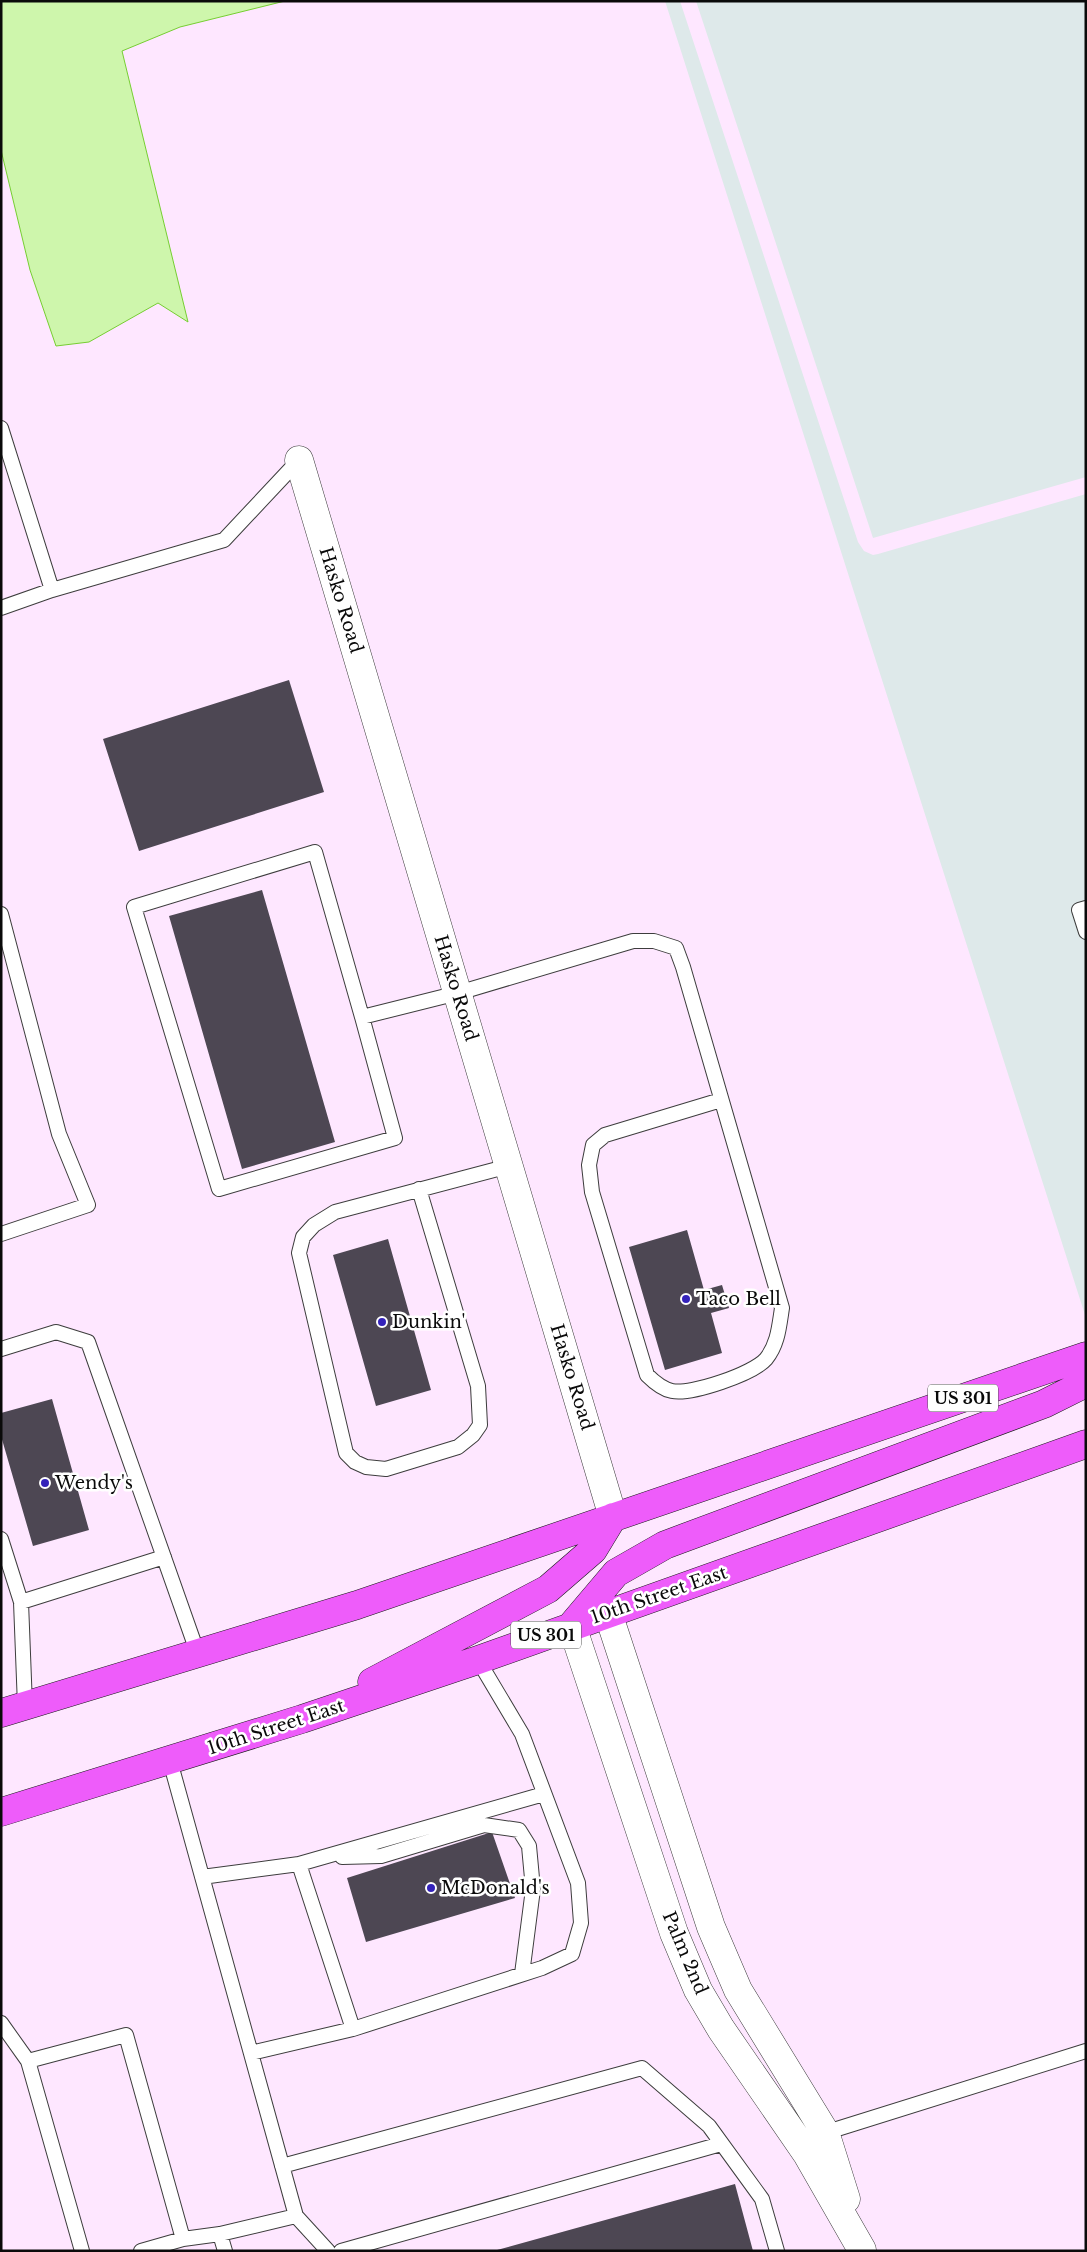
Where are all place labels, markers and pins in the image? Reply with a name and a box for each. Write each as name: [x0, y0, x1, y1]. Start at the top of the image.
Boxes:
place label: Taco Bell: [696, 1288, 781, 1310]
marker: Taco Bell: [680, 1293, 692, 1305]
place label: Dunkin': [392, 1311, 466, 1333]
marker: Dunkin': [376, 1316, 388, 1328]
place label: Wendy's: [54, 1472, 133, 1494]
marker: Wendy's: [39, 1477, 51, 1489]
place label: McDonald's: [441, 1877, 550, 1899]
marker: McDonald's: [425, 1882, 437, 1894]

